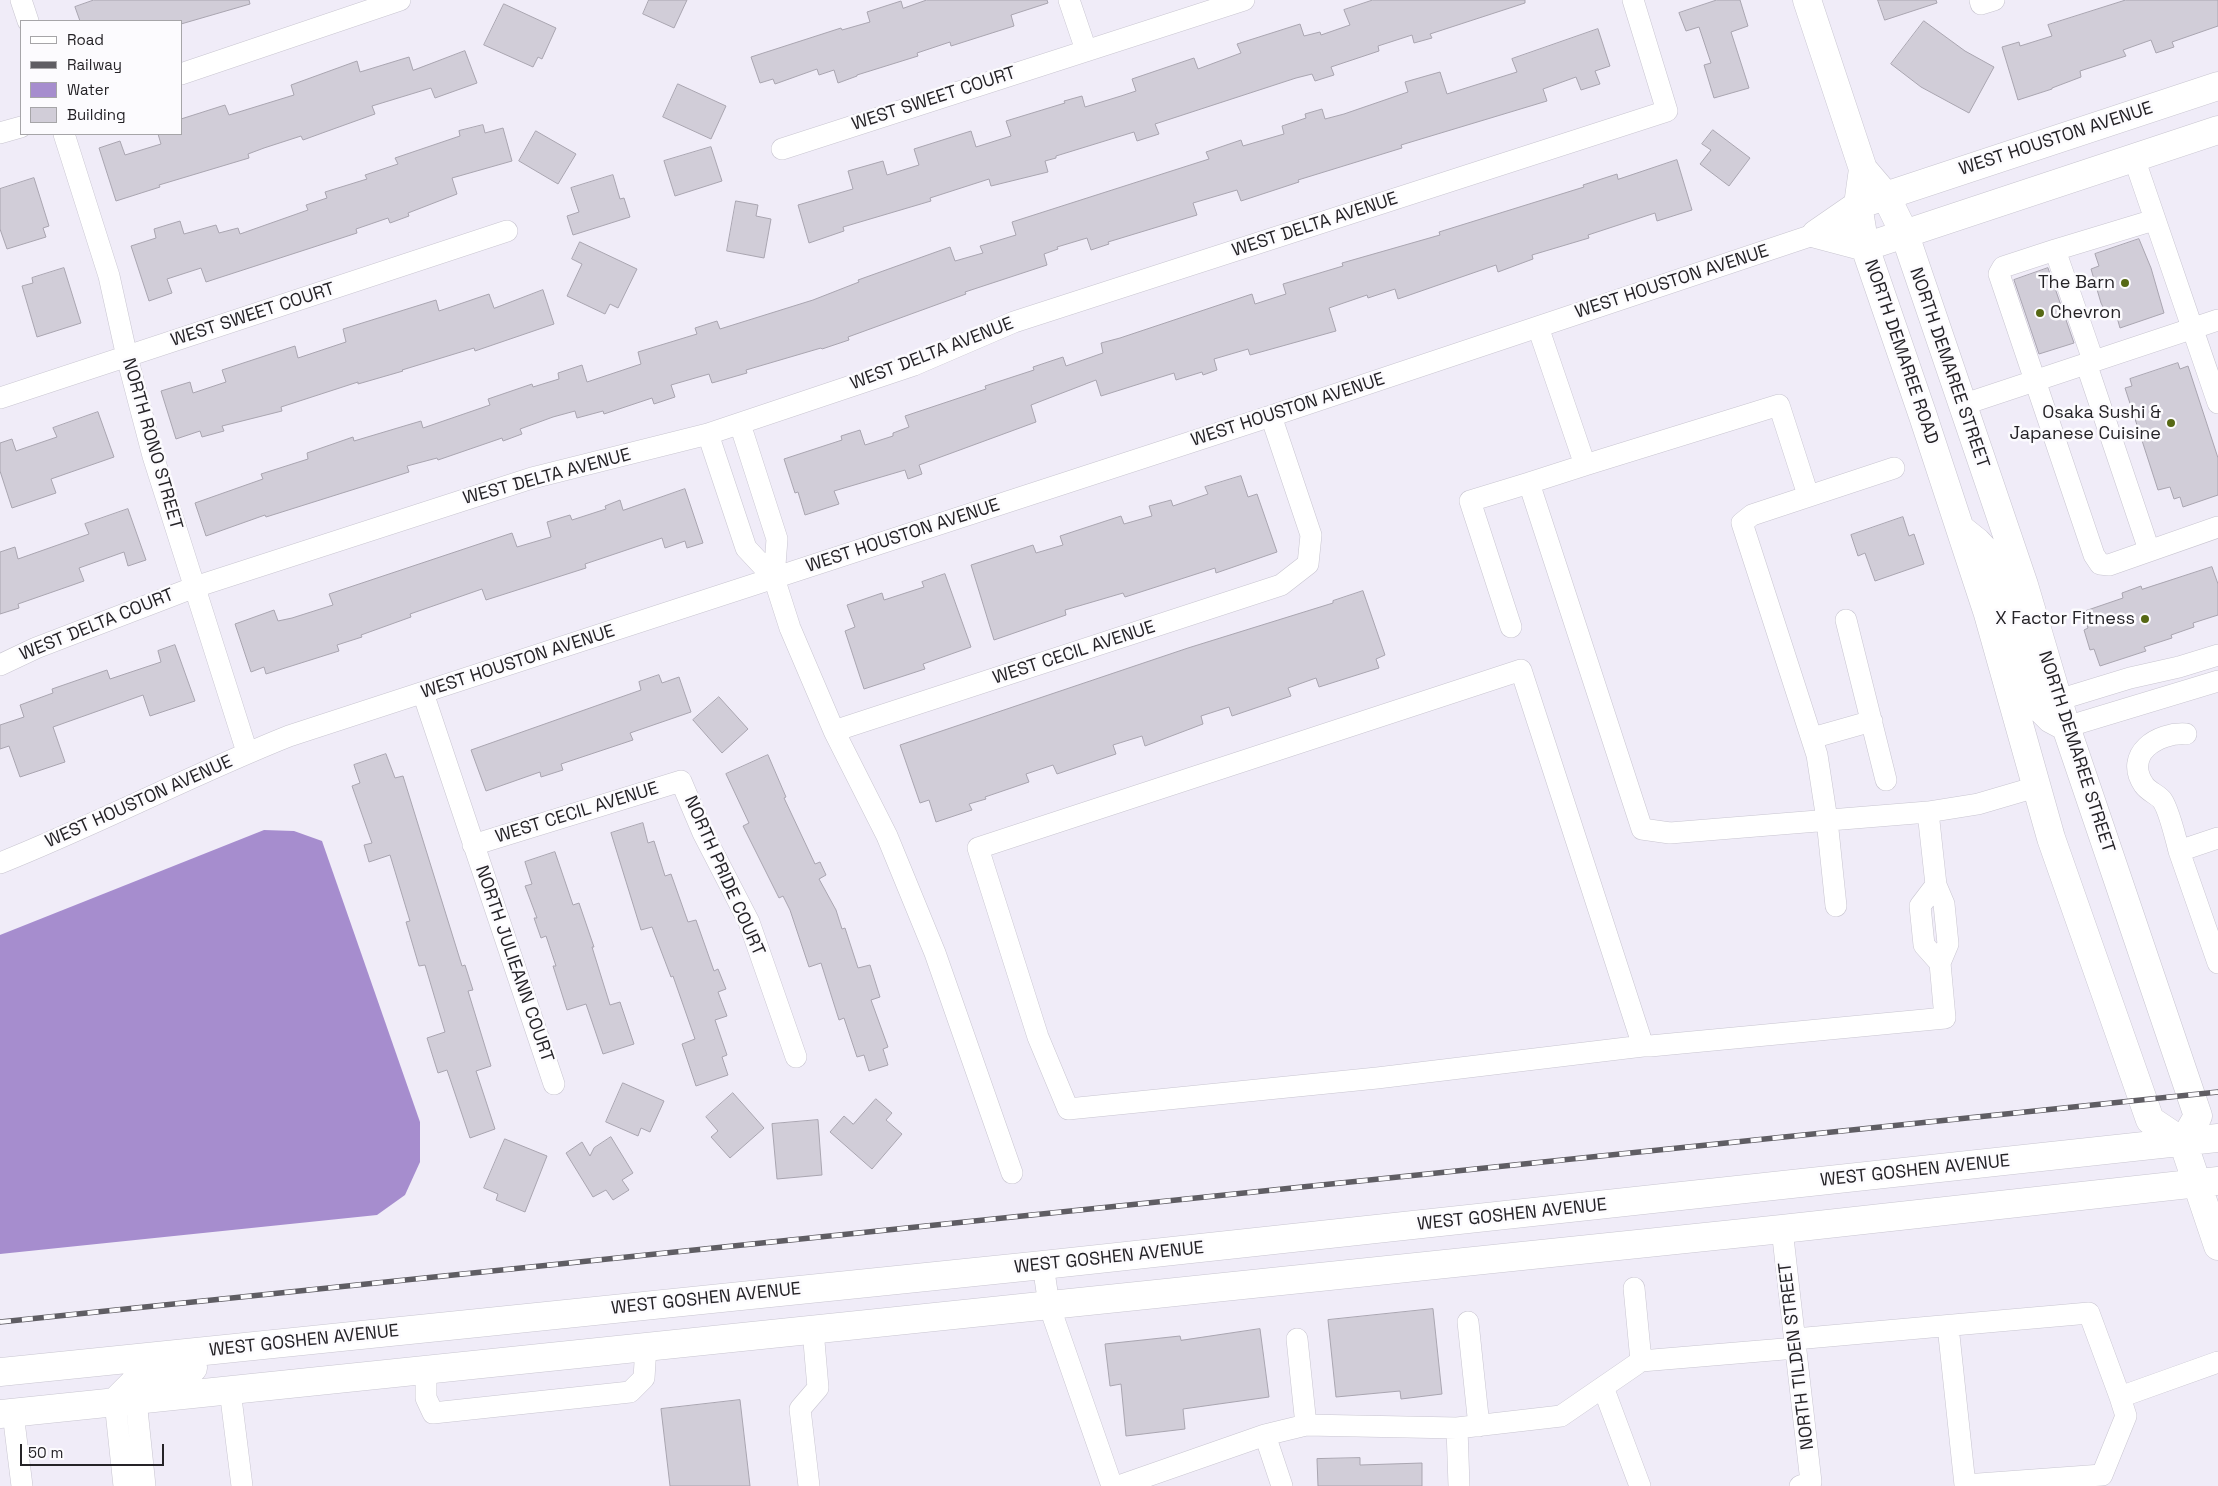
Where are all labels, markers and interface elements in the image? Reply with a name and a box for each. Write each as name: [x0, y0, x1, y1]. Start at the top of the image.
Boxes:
legend: [20, 20, 182, 135]
text: Road: [67, 30, 104, 49]
text: Railway: [67, 55, 122, 74]
street label: WEST SWEET COURT: [849, 62, 1019, 136]
text: Water: [67, 80, 109, 99]
street label: WEST HOUSTON AVENUE: [1956, 97, 2156, 181]
text: Building: [67, 105, 126, 124]
street label: WEST DELTA AVENUE: [1229, 188, 1401, 262]
street label: WEST HOUSTON AVENUE: [1572, 240, 1772, 324]
street label: NORTH DEMAREE ROAD: [1859, 257, 1943, 447]
street label: NORTH DEMAREE STREET: [1904, 265, 1994, 471]
place label: The Barn: [2038, 272, 2115, 294]
marker: The Barn: [2119, 277, 2131, 289]
street label: WEST SWEET COURT: [168, 278, 338, 352]
place label: Chevron: [2050, 302, 2121, 324]
marker: Chevron: [2034, 307, 2046, 319]
street label: WEST DELTA AVENUE: [847, 313, 1017, 395]
street label: NORTH RONO STREET: [117, 356, 187, 532]
street label: WEST HOUSTON AVENUE: [1188, 368, 1388, 452]
place label: Osaka Sushi & Japanese Cuisine: [2009, 402, 2161, 444]
marker: Osaka Sushi & Japanese Cuisine: [2165, 417, 2177, 429]
street label: WEST DELTA AVENUE: [461, 444, 633, 510]
street label: WEST HOUSTON AVENUE: [803, 494, 1003, 578]
street label: WEST DELTA COURT: [17, 584, 177, 666]
place label: X Factor Fitness: [1995, 608, 2135, 630]
marker: X Factor Fitness: [2139, 613, 2151, 625]
street label: WEST CECIL AVENUE: [990, 617, 1158, 689]
street label: WEST HOUSTON AVENUE: [418, 620, 618, 704]
street label: NORTH DEMAREE STREET: [2033, 648, 2119, 856]
street label: WEST HOUSTON AVENUE: [42, 751, 236, 853]
street label: WEST CECIL AVENUE: [493, 778, 661, 848]
street label: NORTH PRIDE COURT: [679, 793, 769, 959]
street label: NORTH JULIEANN COURT: [470, 863, 558, 1065]
street label: WEST GOSHEN AVENUE: [1819, 1150, 2011, 1192]
street label: WEST GOSHEN AVENUE: [1416, 1194, 1608, 1236]
street label: WEST GOSHEN AVENUE: [1013, 1237, 1205, 1279]
street label: NORTH TILDEN STREET: [1775, 1261, 1819, 1451]
street label: WEST GOSHEN AVENUE: [610, 1278, 802, 1320]
street label: WEST GOSHEN AVENUE: [208, 1320, 400, 1362]
scale bar: [22, 1434, 166, 1466]
text: 50 m: [28, 1443, 63, 1462]

